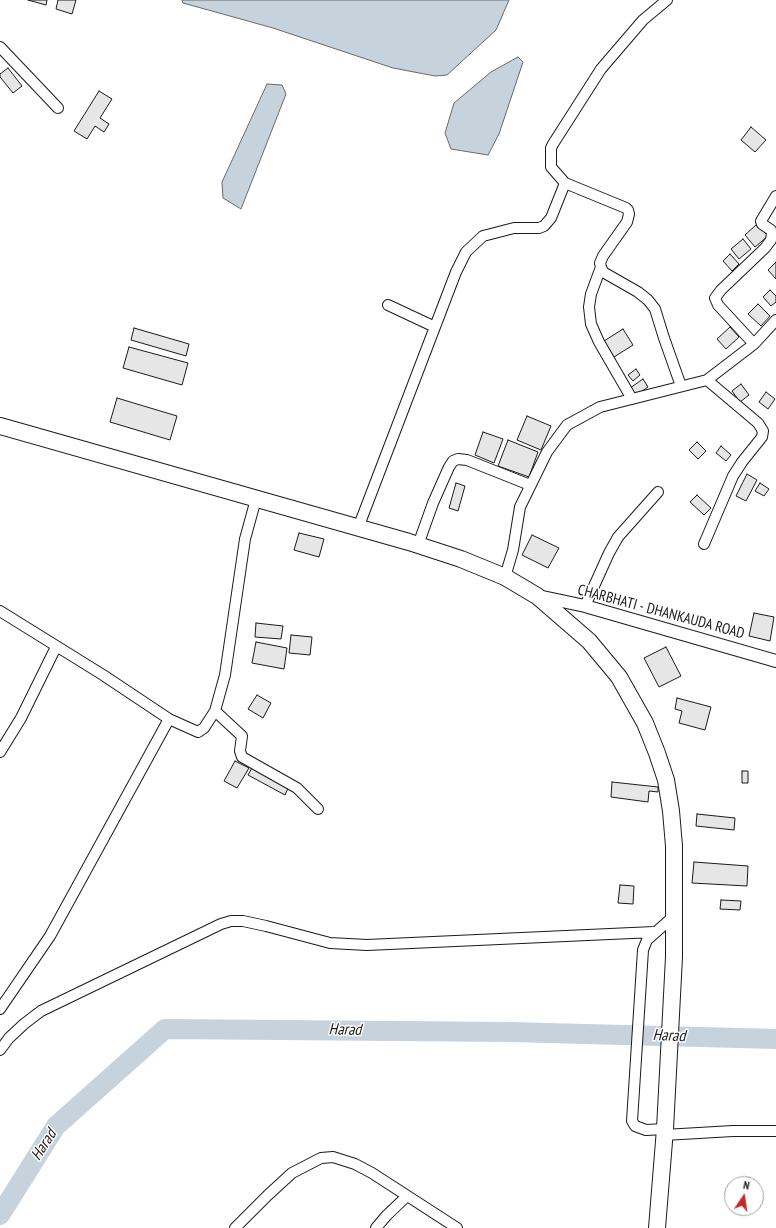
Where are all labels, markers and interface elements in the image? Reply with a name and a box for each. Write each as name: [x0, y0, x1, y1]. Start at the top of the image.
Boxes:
street label: CHARBHATI - DHANKAUDA ROAD: [576, 581, 746, 643]
water label: Harad: [328, 1020, 362, 1040]
water label: Harad: [652, 1026, 686, 1046]
water label: Harad: [27, 1126, 61, 1164]
north arrow: [724, 1176, 764, 1216]
text: N: [742, 1178, 751, 1193]

